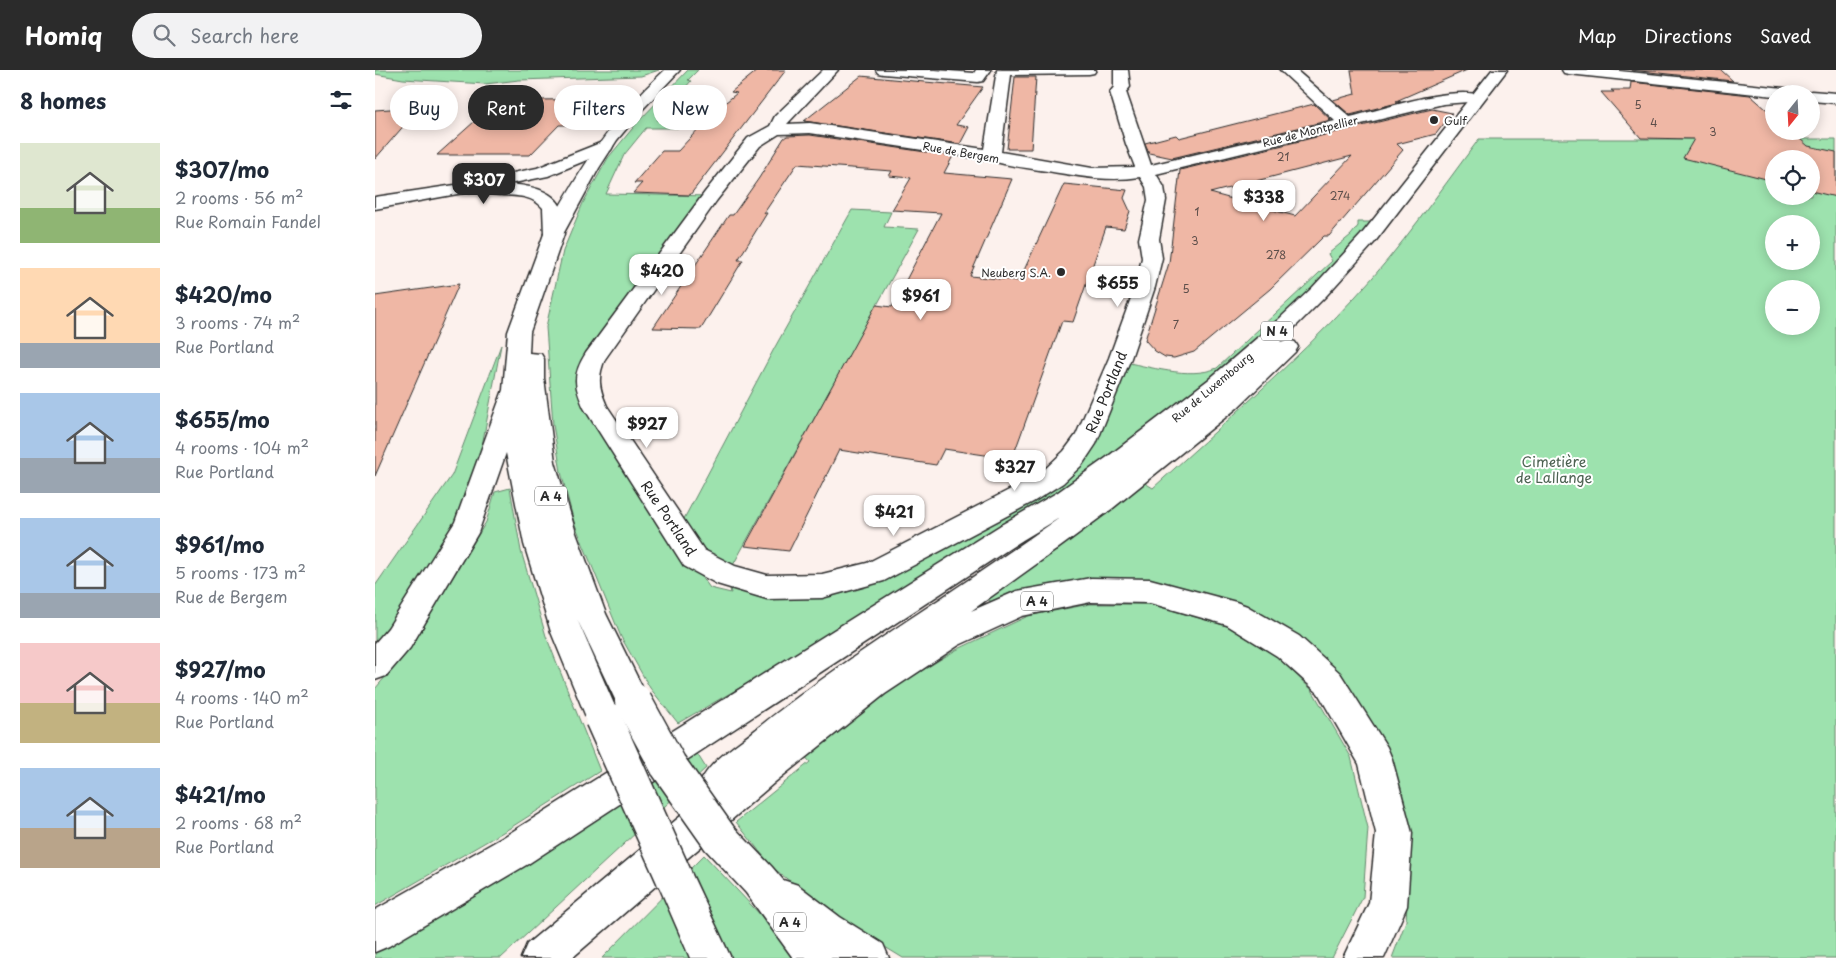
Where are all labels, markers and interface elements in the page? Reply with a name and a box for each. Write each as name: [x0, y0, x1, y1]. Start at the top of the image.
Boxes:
search box: [132, 13, 482, 58]
text: Homiq: [25, 17, 102, 53]
icon: search: [150, 21, 178, 49]
text: Search here: [190, 21, 299, 49]
text: Map: [1578, 22, 1616, 49]
text: Directions: [1644, 22, 1732, 49]
text: Saved: [1760, 22, 1811, 49]
text: 8 homes: [20, 84, 106, 116]
chip: Buy: [390, 85, 458, 130]
chip: Rent: [468, 85, 544, 130]
chip: Filters: [554, 85, 643, 130]
chip: New: [653, 85, 727, 130]
north arrow: [1765, 85, 1820, 140]
map controls: [1765, 85, 1820, 335]
icon: filters: [327, 86, 355, 114]
house number: 5: [1634, 96, 1642, 113]
street label: Rue de Montpellier: [1261, 111, 1359, 151]
place label: Gulf: [1444, 112, 1468, 129]
marker: Gulf: [1428, 114, 1440, 126]
house number: 4: [1650, 114, 1658, 131]
house number: 3: [1709, 123, 1717, 140]
street label: Rue de Bergem: [921, 137, 1001, 167]
house number: 21: [1277, 148, 1289, 165]
button: locate: [1765, 150, 1820, 205]
text: $307/mo: [175, 153, 269, 185]
pin: $307: [454, 162, 514, 205]
icon: home: [60, 163, 120, 223]
text: $307: [463, 167, 505, 191]
pin: $338: [1234, 180, 1294, 222]
text: $338: [1243, 184, 1285, 208]
text: 2 rooms · 56 m²: [175, 185, 304, 209]
house number: 274: [1330, 187, 1350, 204]
house number: 1: [1195, 203, 1200, 220]
text: Rue Romain Fandel: [175, 209, 321, 233]
button: +: [1765, 215, 1820, 270]
house number: 3: [1191, 232, 1199, 249]
house number: 278: [1266, 246, 1286, 263]
pin: $420: [632, 254, 692, 296]
text: $420: [640, 258, 684, 282]
place label: Neuberg S.A.: [981, 264, 1051, 281]
marker: Neuberg S.A.: [1055, 266, 1067, 278]
pin: $655: [1088, 266, 1148, 308]
text: $655: [1097, 270, 1139, 294]
text: $420/mo: [175, 278, 272, 310]
pin: $961: [891, 278, 951, 321]
house number: 5: [1182, 280, 1190, 297]
button: −: [1765, 280, 1820, 335]
text: $961: [902, 283, 940, 307]
icon: home: [60, 288, 120, 348]
text: 3 rooms · 74 m²: [175, 310, 300, 334]
house number: 7: [1173, 316, 1179, 333]
road number: N 4: [1261, 322, 1293, 340]
text: Rue Portland: [175, 334, 274, 358]
street label: Rue Portland: [1080, 348, 1132, 436]
street label: Rue de Luxembourg: [1168, 348, 1256, 426]
text: $655/mo: [175, 403, 270, 435]
pin: $927: [617, 406, 677, 449]
text: $927: [627, 411, 667, 435]
icon: home: [60, 413, 120, 473]
text: 4 rooms · 104 m²: [175, 435, 309, 459]
pin: $327: [985, 450, 1045, 492]
park label: Cimetière de Lallange: [1516, 451, 1593, 488]
text: $327: [995, 454, 1035, 478]
text: Rue Portland: [175, 459, 274, 483]
street label: Rue Portland: [636, 476, 702, 560]
road number: A 4: [535, 486, 567, 506]
pin: $421: [864, 494, 924, 537]
text: $421: [875, 499, 913, 523]
text: $961/mo: [175, 528, 264, 560]
icon: home: [60, 538, 120, 598]
text: 5 rooms · 173 m²: [175, 560, 306, 584]
text: Rue de Bergem: [175, 584, 287, 608]
road number: A 4: [1021, 592, 1053, 610]
text: $927/mo: [175, 653, 266, 685]
icon: home: [60, 663, 120, 723]
text: 4 rooms · 140 m²: [175, 685, 309, 709]
text: Rue Portland: [175, 709, 274, 733]
text: $421/mo: [175, 778, 266, 810]
icon: home: [60, 788, 120, 848]
text: 2 rooms · 68 m²: [175, 810, 302, 834]
text: Rue Portland: [175, 834, 274, 858]
road number: A 4: [774, 912, 806, 932]

